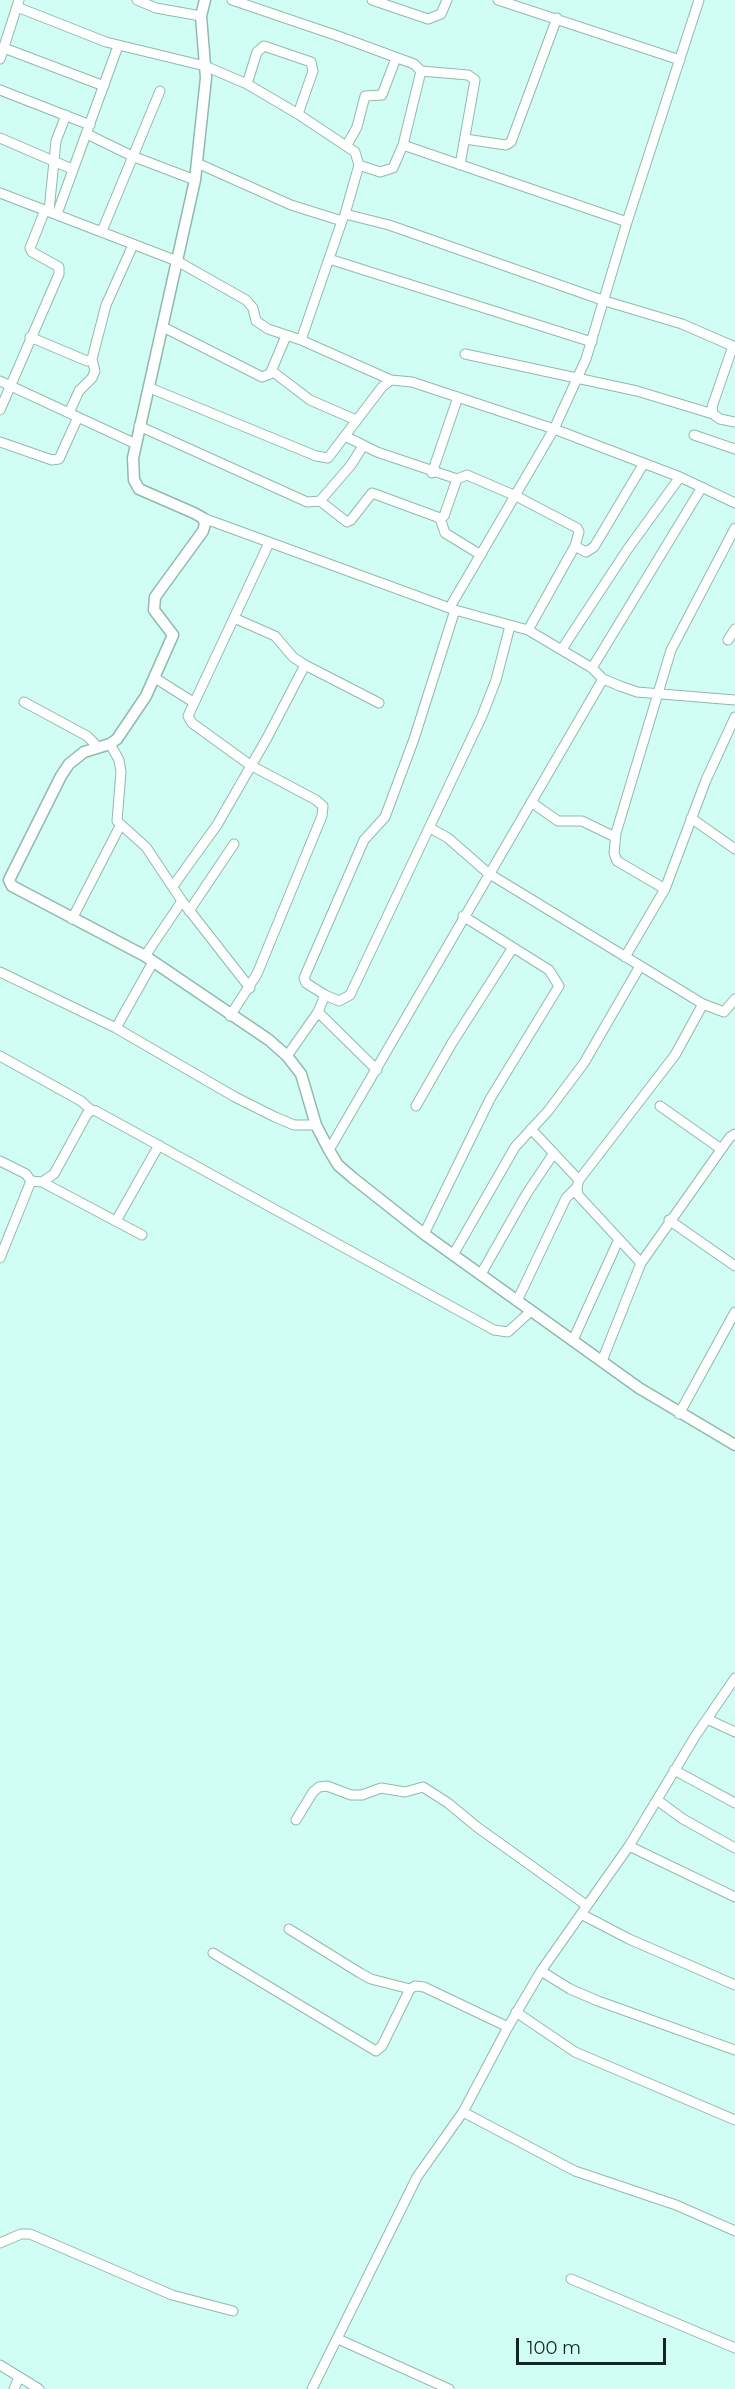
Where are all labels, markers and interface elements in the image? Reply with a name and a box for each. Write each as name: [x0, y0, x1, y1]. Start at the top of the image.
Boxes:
scale bar: [519, 2326, 669, 2364]
text: 100 m: [527, 2337, 581, 2359]

